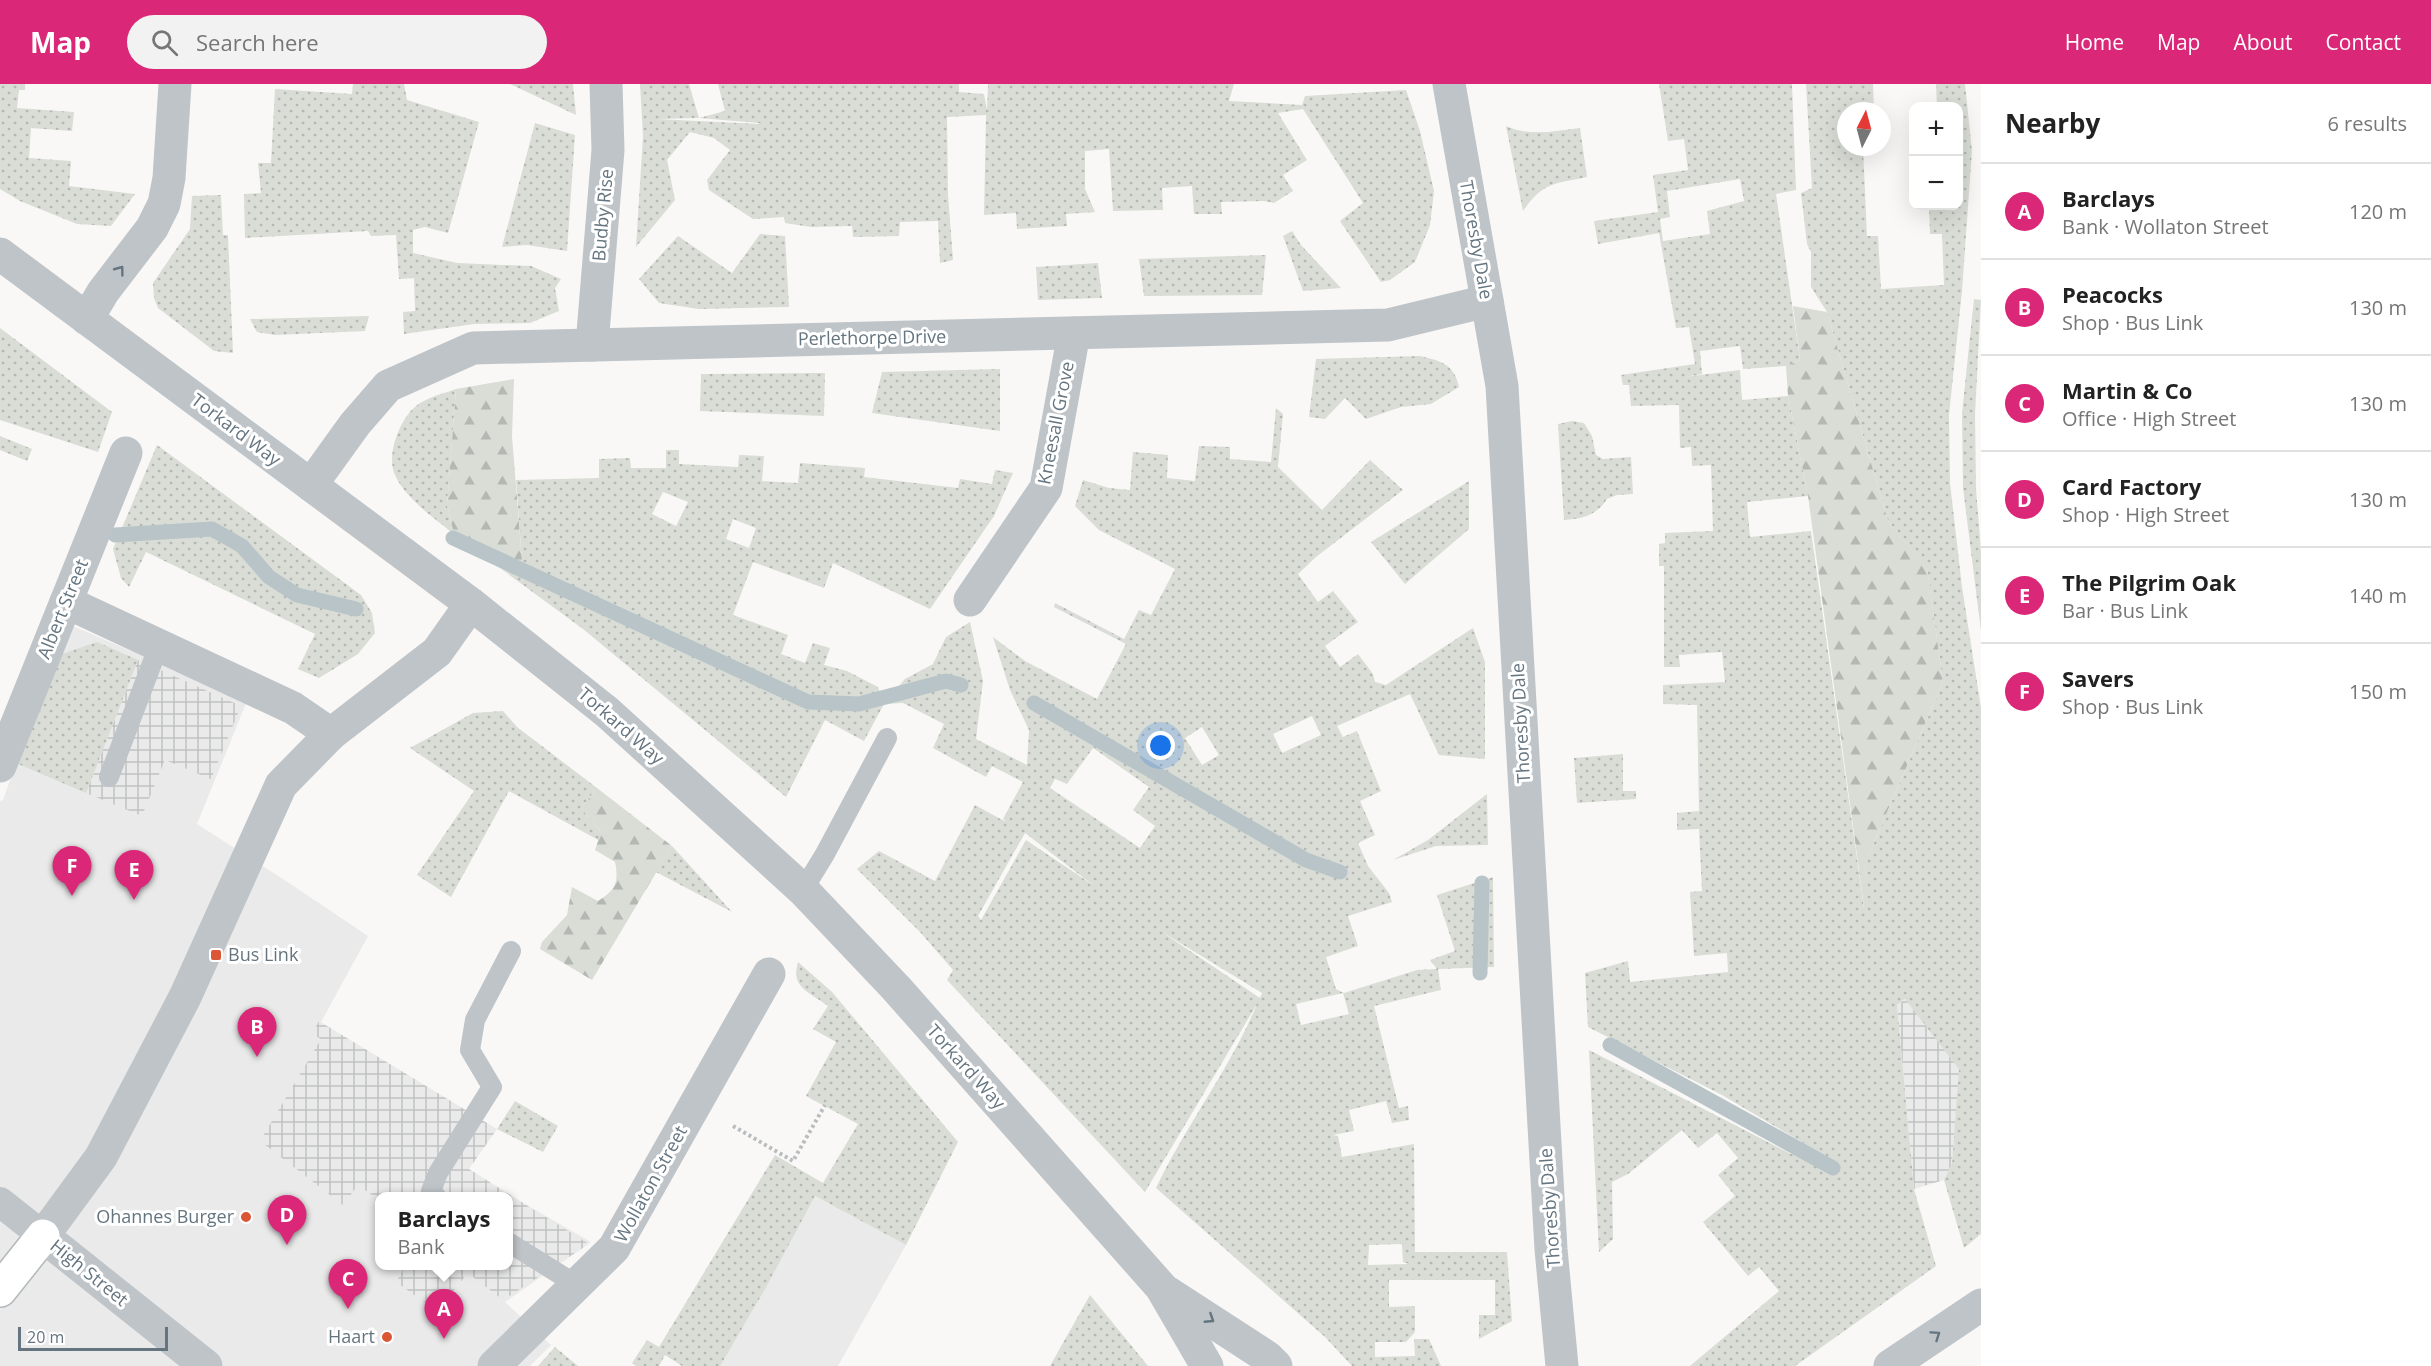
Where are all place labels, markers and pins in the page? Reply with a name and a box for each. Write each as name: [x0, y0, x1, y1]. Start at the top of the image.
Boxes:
pin: F: [52, 846, 92, 896]
pin: E: [114, 850, 154, 900]
place label: Bus Link: [228, 942, 299, 966]
marker: Bus Link: [209, 948, 223, 962]
pin: B: [238, 1008, 276, 1057]
pin: D: [268, 1196, 306, 1245]
place label: Ohannes Burger: [96, 1204, 235, 1228]
marker: Ohannes Burger: [239, 1210, 253, 1224]
pin: C: [328, 1260, 368, 1309]
pin: A: [424, 1290, 464, 1339]
place label: Haart: [328, 1324, 375, 1348]
marker: Haart: [380, 1330, 394, 1344]

